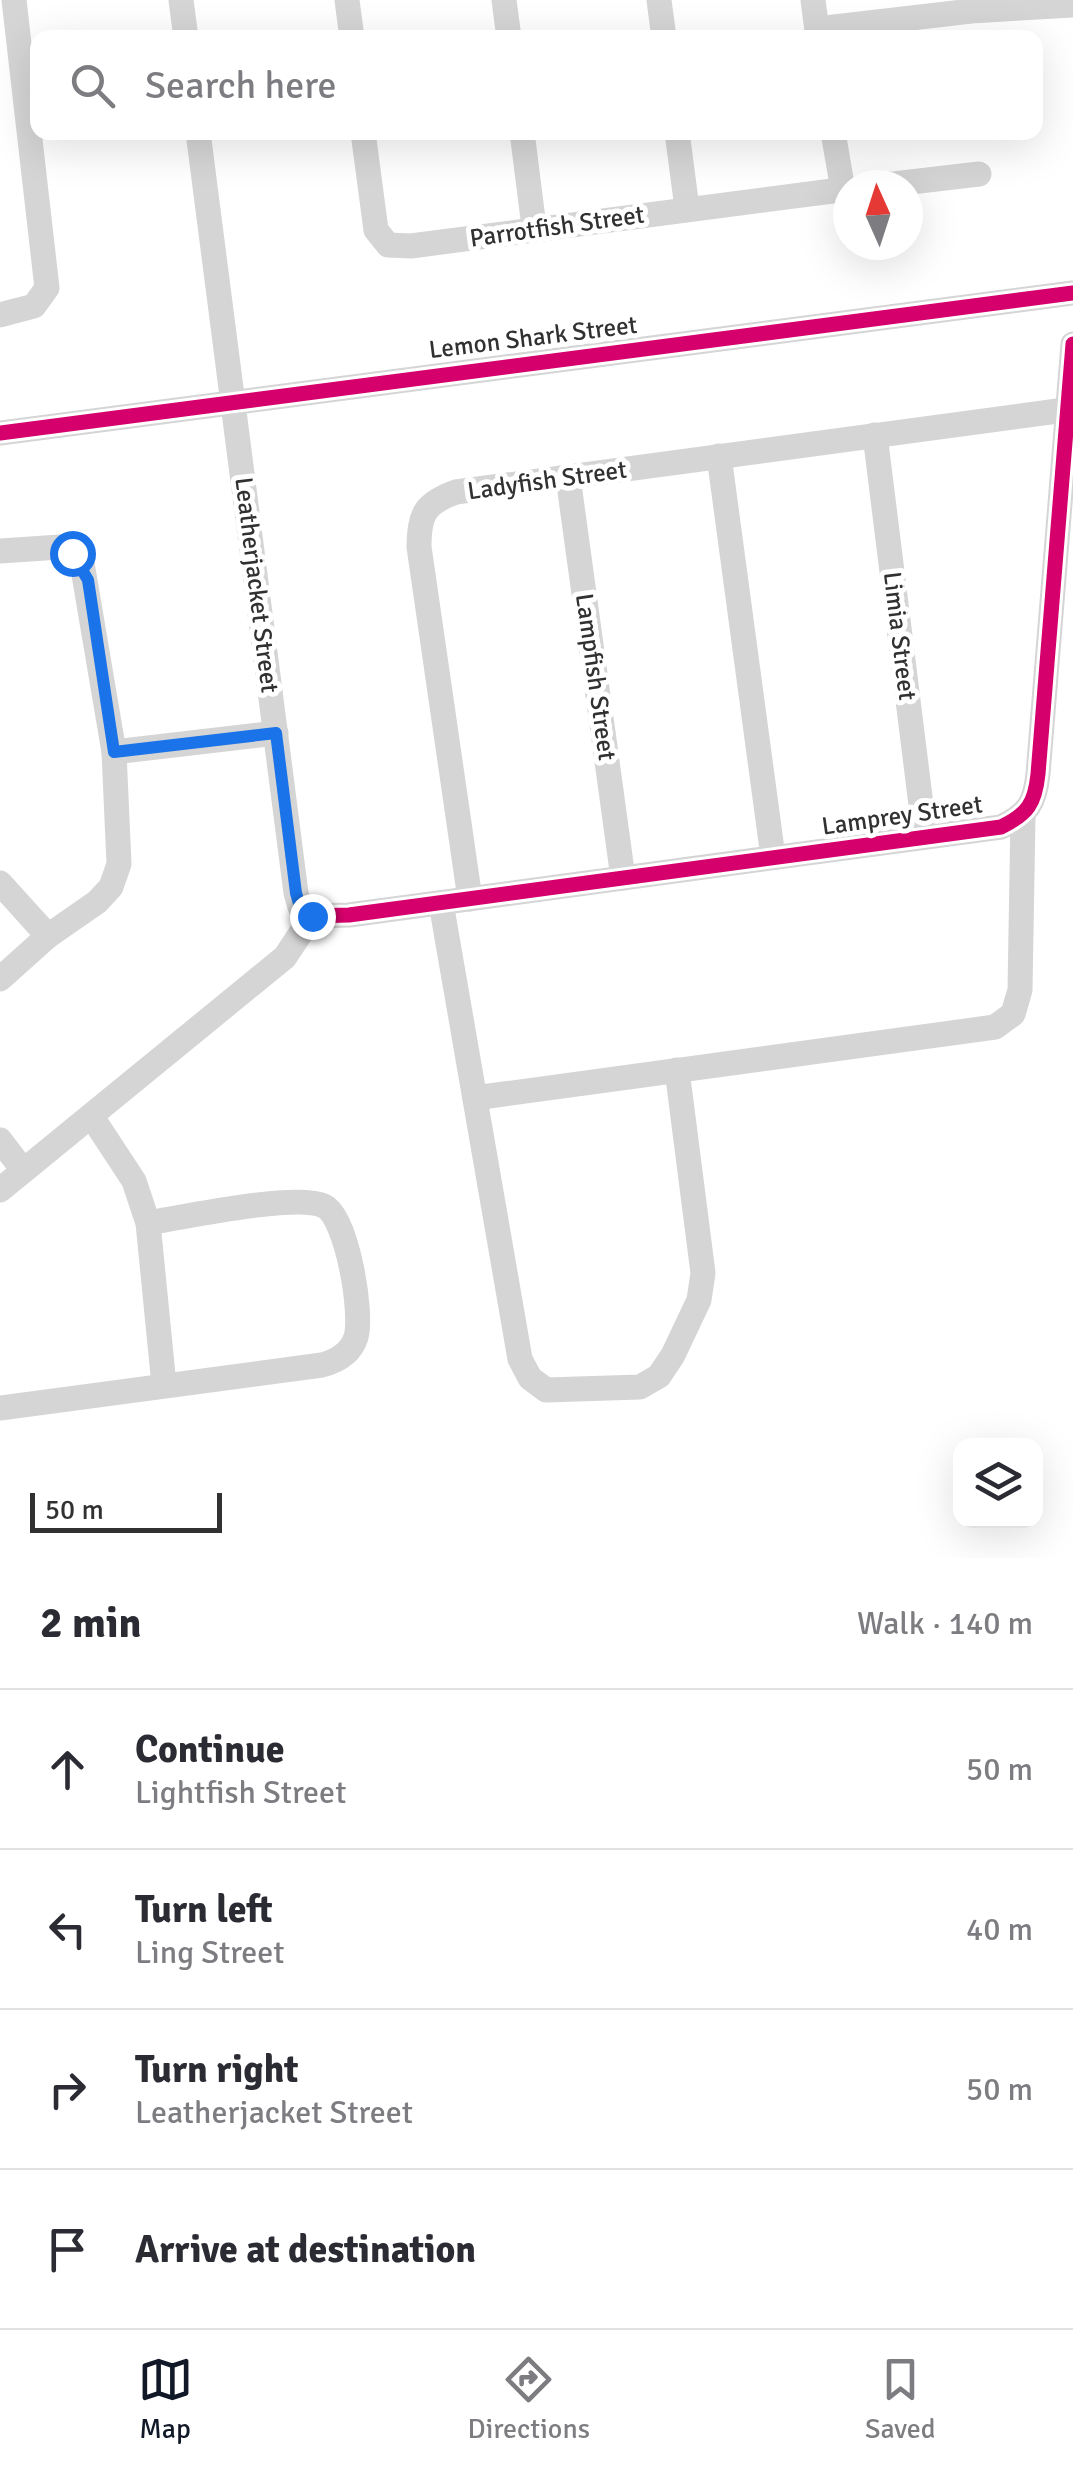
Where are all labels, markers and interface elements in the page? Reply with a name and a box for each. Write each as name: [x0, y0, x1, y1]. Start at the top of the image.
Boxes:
search box: [30, 30, 1043, 140]
icon: search: [65, 58, 120, 113]
text: Search here: [145, 62, 337, 109]
north arrow: [833, 170, 923, 260]
street label: Parrotfish Street: [468, 198, 647, 254]
street label: Lemon Shark Street: [427, 309, 639, 365]
street label: Ladyfish Street: [465, 453, 629, 507]
street label: Leatherjacket Street: [228, 475, 286, 695]
route start: [50, 531, 96, 577]
street label: Limia Street: [877, 570, 923, 702]
street label: Lampfish Street: [569, 591, 623, 763]
street label: Lamprey Street: [820, 788, 985, 842]
route end: [290, 894, 336, 940]
map controls: [953, 1438, 1043, 1528]
button: layers: [953, 1438, 1043, 1528]
scale bar: [30, 1488, 222, 1532]
text: 50 m: [45, 1493, 104, 1527]
text: 2 min: [40, 1598, 141, 1649]
text: Walk · 140 m: [857, 1604, 1033, 1643]
text: Continue: [135, 1726, 285, 1773]
icon: ahead: [40, 1742, 95, 1797]
text: 50 m: [966, 1750, 1033, 1789]
text: Lightfish Street: [135, 1773, 346, 1812]
text: Turn left: [135, 1886, 273, 1933]
icon: left: [40, 1902, 95, 1957]
text: 40 m: [966, 1910, 1033, 1949]
text: Ling Street: [135, 1933, 285, 1972]
text: Turn right: [135, 2046, 299, 2093]
icon: right: [40, 2062, 95, 2117]
text: 50 m: [966, 2070, 1033, 2109]
text: Leatherjacket Street: [135, 2093, 413, 2132]
icon: arrive: [40, 2222, 95, 2277]
text: Arrive at destination: [135, 2226, 476, 2273]
tab: Map: [138, 2352, 193, 2446]
tab: Directions: [468, 2352, 590, 2446]
tab: Saved: [865, 2352, 935, 2446]

